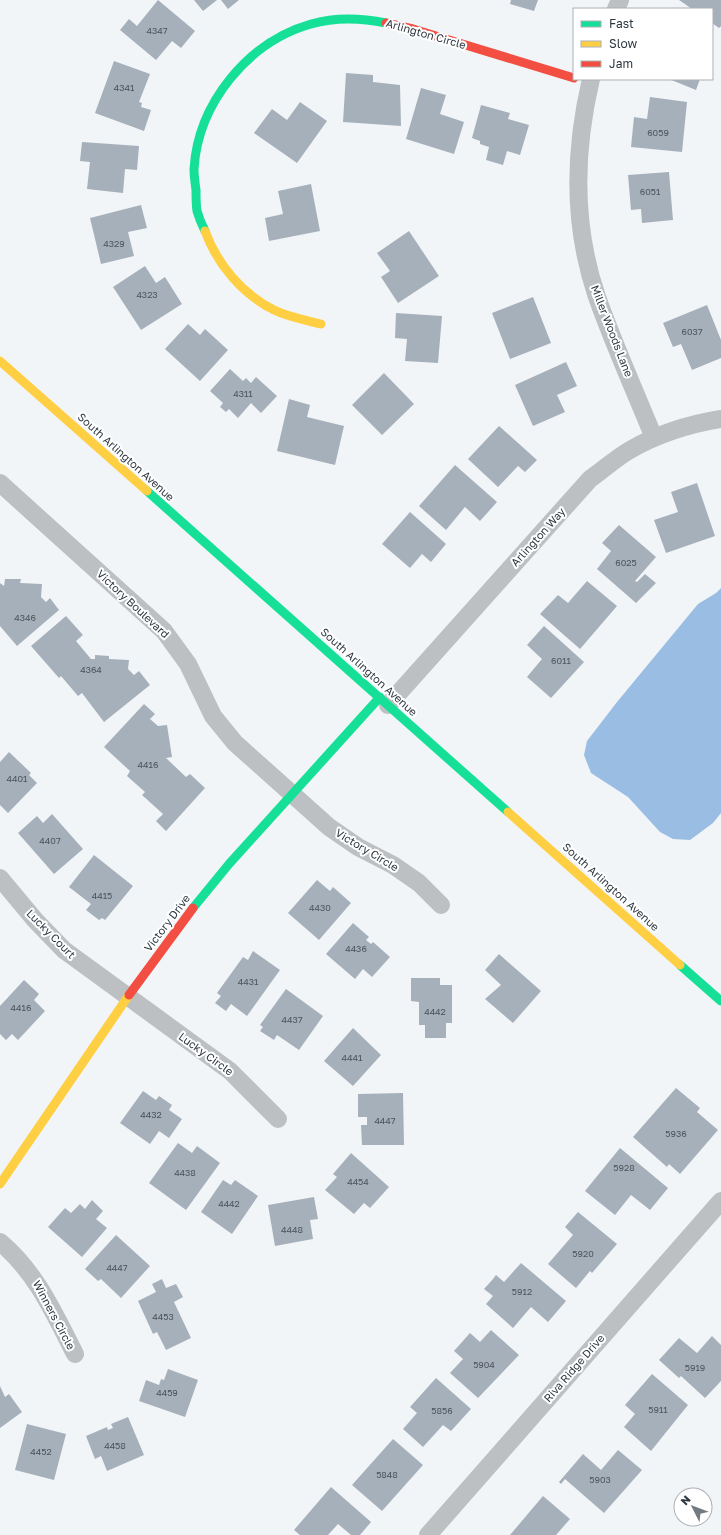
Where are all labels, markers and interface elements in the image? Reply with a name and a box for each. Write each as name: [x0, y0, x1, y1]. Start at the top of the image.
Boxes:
legend: [573, 8, 713, 80]
street label: Arlington Circle: [385, 16, 468, 51]
text: Fast: [609, 16, 634, 31]
house number: 4347: [146, 25, 168, 36]
text: Slow: [609, 36, 637, 51]
text: Jam: [609, 56, 633, 71]
house number: 4341: [114, 82, 135, 93]
house number: 6059: [647, 127, 669, 138]
house number: 6051: [640, 186, 661, 197]
house number: 4329: [103, 238, 125, 249]
street label: Miller Woods Lane: [589, 283, 636, 379]
house number: 4323: [136, 289, 158, 300]
house number: 6037: [681, 326, 703, 337]
house number: 4311: [233, 388, 253, 399]
street label: South Arlington Avenue: [75, 410, 177, 503]
street label: Arlington Way: [508, 505, 567, 569]
house number: 6025: [615, 557, 637, 568]
street label: Victory Boulevard: [95, 567, 172, 640]
house number: 4346: [14, 612, 36, 623]
street label: South Arlington Avenue: [318, 625, 420, 718]
house number: 6011: [551, 655, 572, 666]
house number: 4364: [80, 664, 102, 675]
house number: 4416: [138, 759, 158, 770]
house number: 4401: [7, 773, 28, 784]
street label: Victory Circle: [333, 826, 401, 873]
house number: 4407: [39, 835, 61, 846]
street label: South Arlington Avenue: [560, 840, 662, 933]
house number: 4415: [92, 890, 112, 901]
street label: Victory Drive: [141, 892, 192, 954]
house number: 4430: [309, 902, 331, 913]
street label: Lucky Court: [24, 907, 78, 961]
house number: 4436: [345, 943, 367, 954]
house number: 4431: [238, 976, 259, 987]
house number: 4416: [11, 1002, 31, 1013]
house number: 4442: [424, 1006, 446, 1017]
house number: 4437: [281, 1014, 303, 1025]
street label: Lucky Circle: [176, 1029, 236, 1078]
house number: 4441: [342, 1052, 363, 1063]
house number: 4432: [140, 1109, 162, 1120]
house number: 4447: [374, 1115, 396, 1126]
house number: 5936: [665, 1128, 687, 1139]
house number: 5928: [613, 1162, 635, 1173]
house number: 4438: [174, 1167, 196, 1178]
house number: 4454: [347, 1176, 369, 1187]
house number: 4442: [218, 1198, 240, 1209]
house number: 4448: [281, 1224, 303, 1235]
house number: 5920: [572, 1248, 594, 1259]
house number: 4447: [106, 1262, 128, 1273]
street label: Winners Circle: [31, 1278, 78, 1352]
house number: 5912: [512, 1286, 532, 1297]
house number: 4453: [152, 1311, 174, 1322]
street label: Riva Ridge Drive: [541, 1331, 607, 1404]
house number: 5904: [473, 1359, 495, 1370]
house number: 5919: [685, 1362, 705, 1373]
house number: 4459: [156, 1387, 178, 1398]
house number: 5911: [648, 1404, 668, 1415]
house number: 5856: [431, 1405, 453, 1416]
house number: 4458: [104, 1440, 126, 1451]
house number: 4452: [30, 1446, 52, 1457]
house number: 5848: [376, 1469, 398, 1480]
house number: 5903: [589, 1474, 611, 1485]
north arrow: [673, 1487, 713, 1527]
text: N: [678, 1493, 693, 1507]

